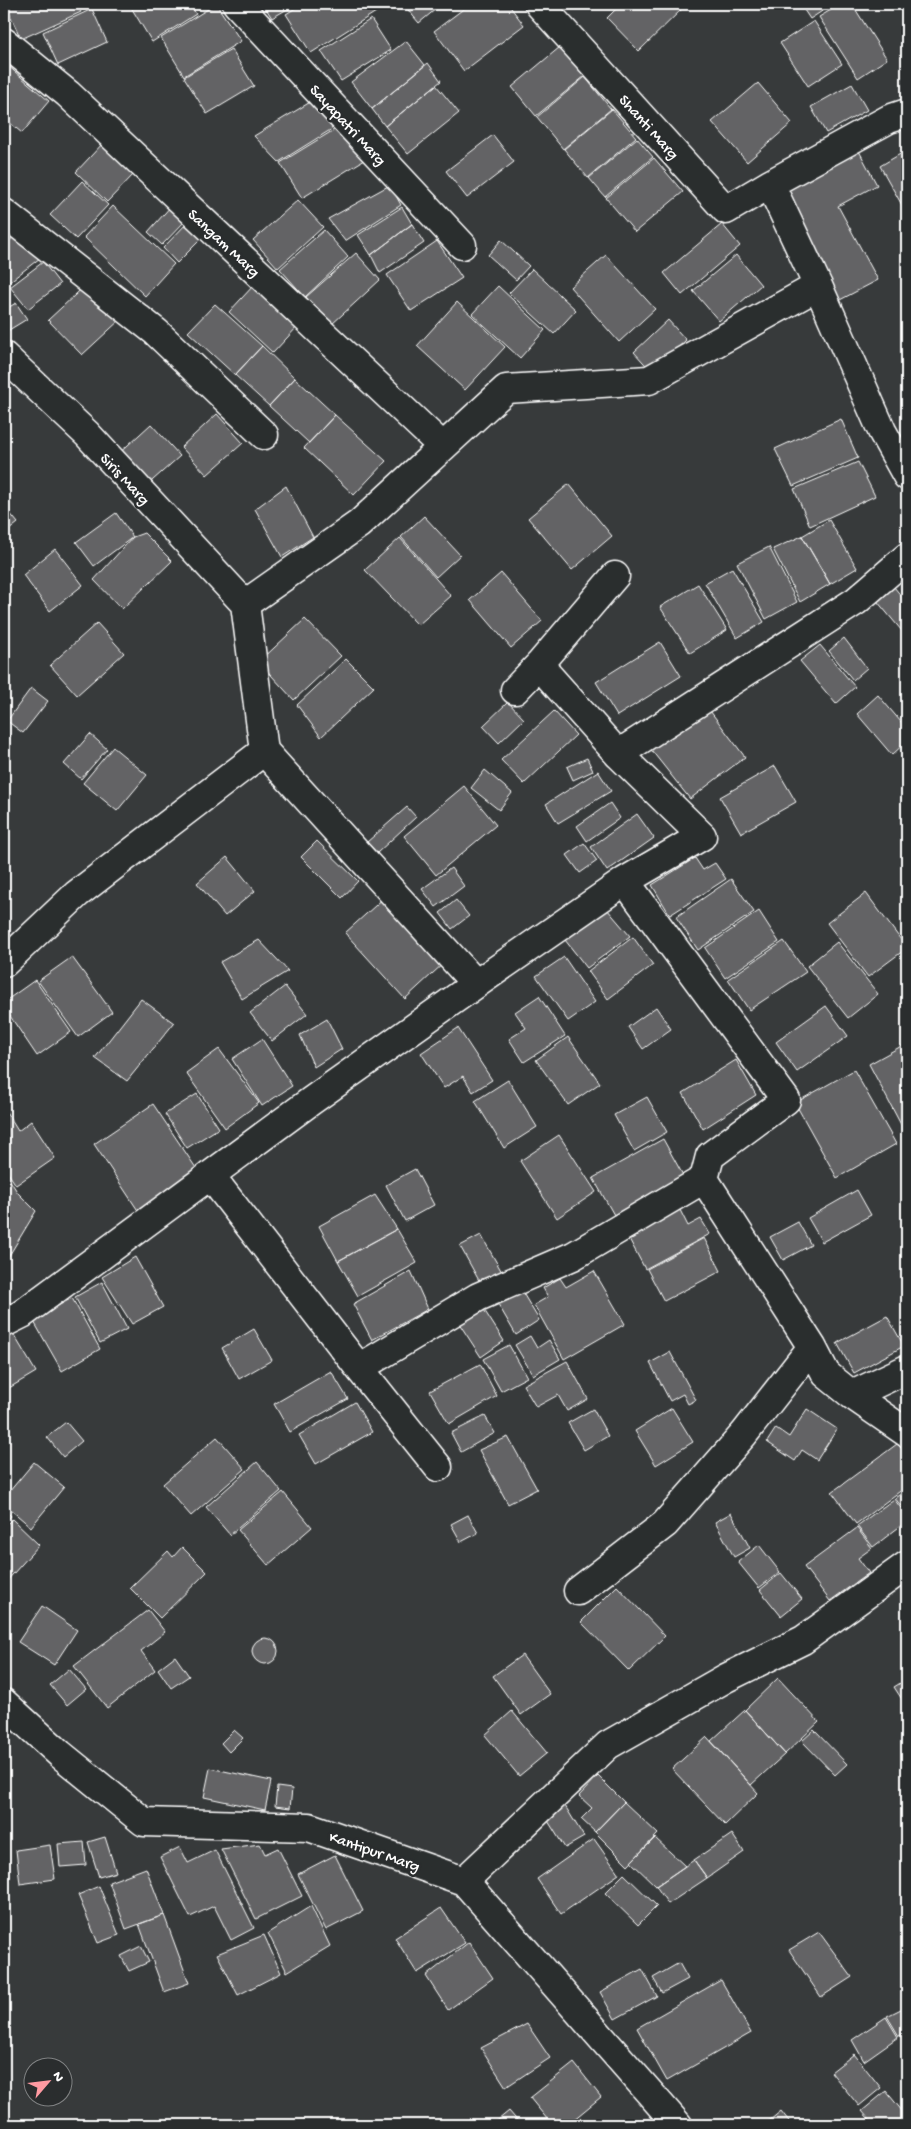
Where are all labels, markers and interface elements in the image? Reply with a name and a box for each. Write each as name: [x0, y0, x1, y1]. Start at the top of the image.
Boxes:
street label: Sayapatri Marg: [304, 82, 389, 171]
street label: Shanti Marg: [613, 92, 682, 165]
street label: Sangam Marg: [183, 206, 263, 283]
street label: Siris Marg: [95, 450, 152, 510]
street label: Kantipur Marg: [326, 1829, 422, 1878]
north arrow: [22, 2056, 72, 2106]
text: N: [48, 2069, 67, 2085]

